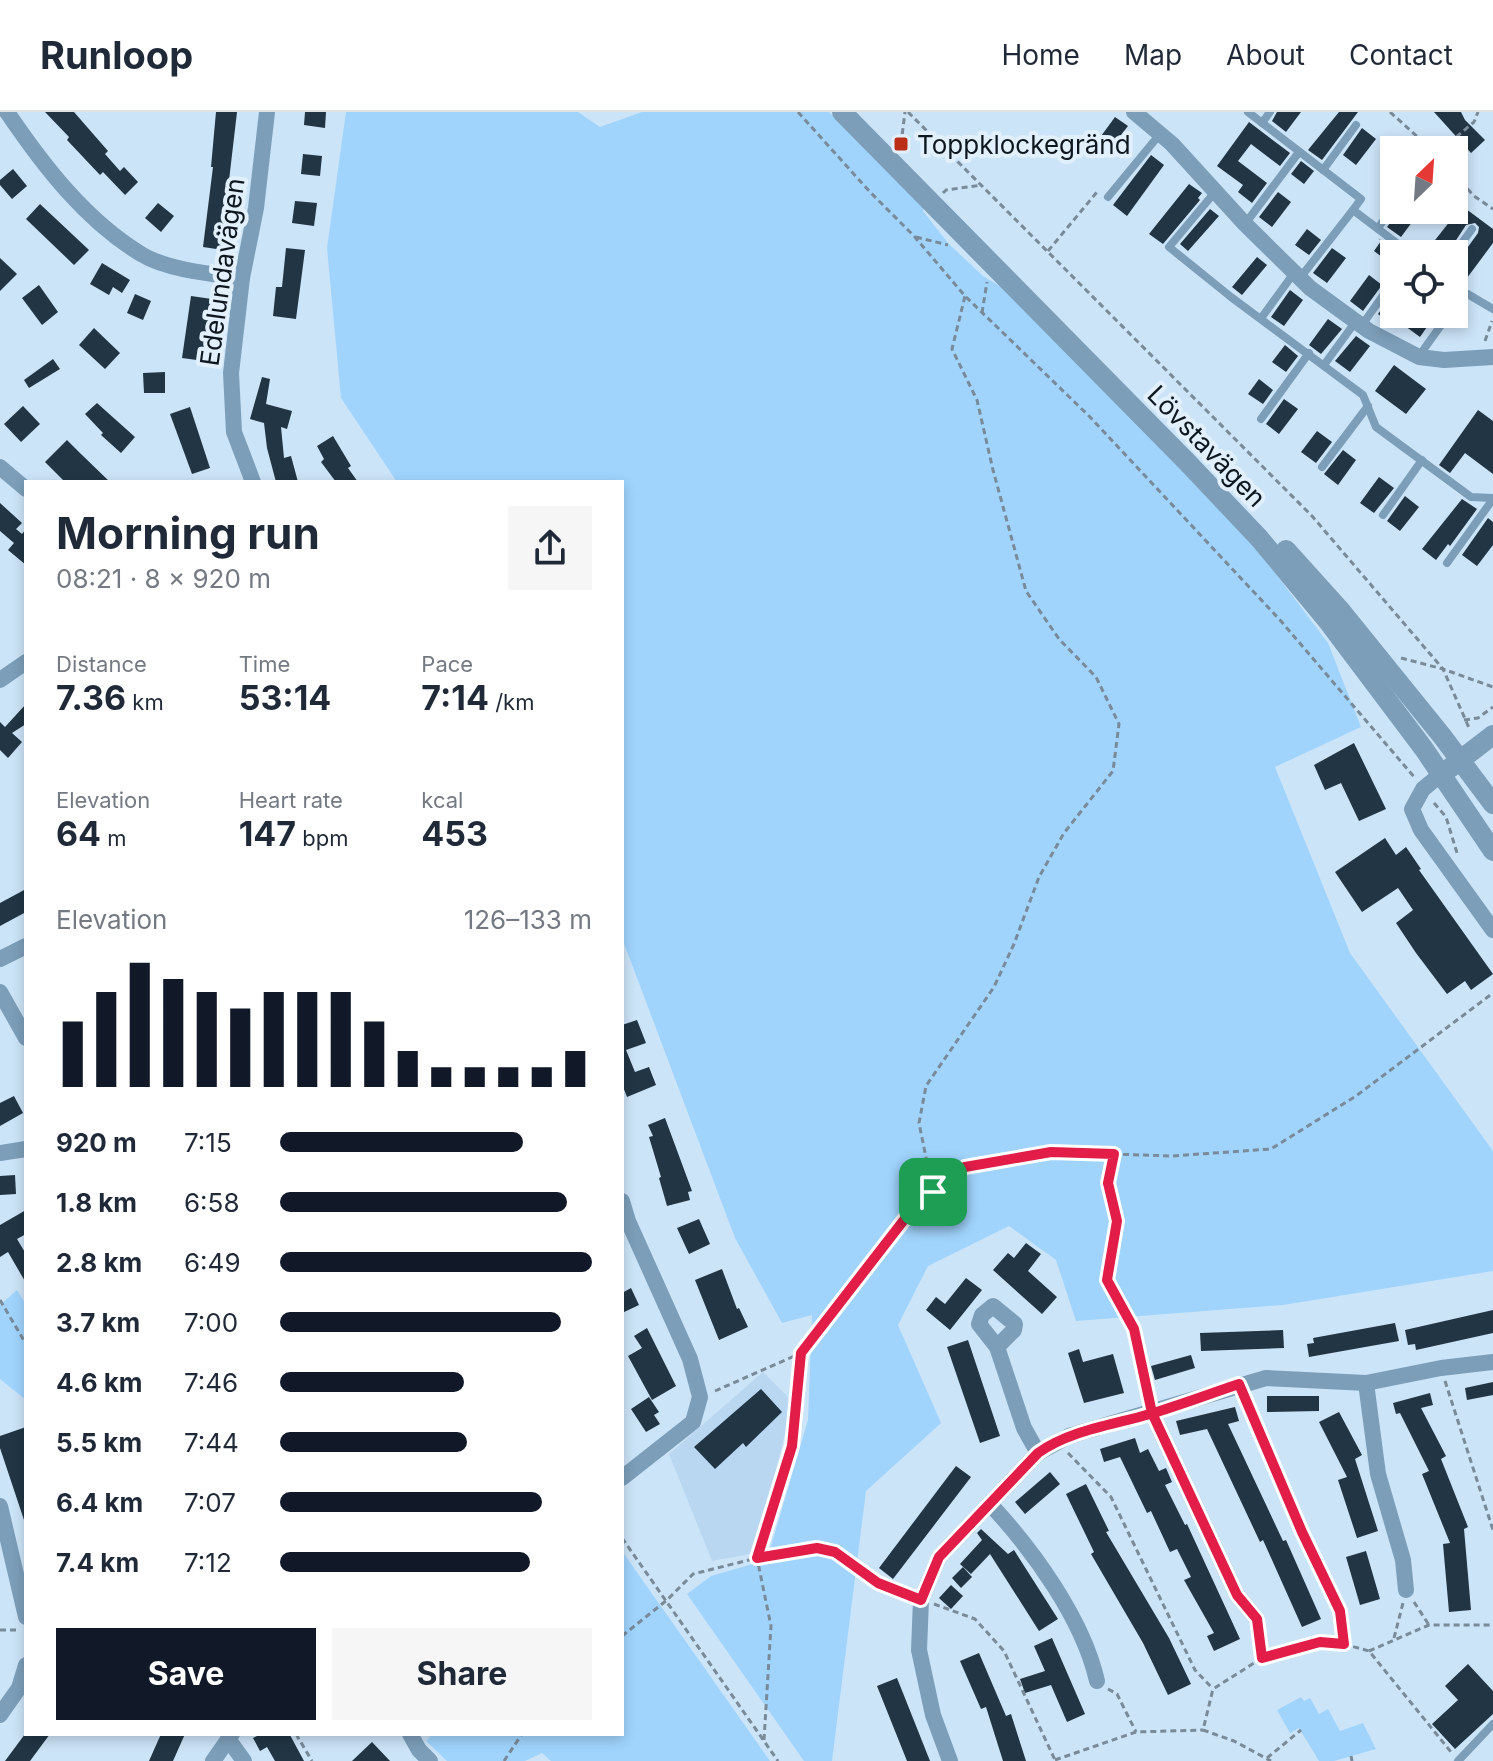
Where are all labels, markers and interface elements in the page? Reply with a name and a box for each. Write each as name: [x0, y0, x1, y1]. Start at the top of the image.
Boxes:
text: Runloop: [40, 32, 193, 78]
text: Home: [1001, 38, 1080, 72]
text: Map: [1124, 38, 1182, 72]
text: About: [1226, 38, 1305, 72]
text: Contact: [1349, 38, 1453, 72]
place label: Toppklockegränd: [917, 129, 1131, 160]
marker: Toppklockegränd: [892, 135, 910, 153]
north arrow: [1380, 136, 1468, 224]
map controls: [1380, 136, 1468, 328]
street label: Edelundavägen: [193, 176, 251, 368]
button: locate: [1380, 240, 1468, 328]
street label: Lövstavägen: [1141, 379, 1273, 513]
text: Morning run: [56, 506, 320, 560]
button: share: [508, 506, 592, 590]
text: 08:21 · 8 × 920 m: [56, 563, 271, 594]
text: Distance: [56, 651, 147, 677]
text: Time: [239, 651, 290, 677]
text: Pace: [421, 651, 473, 677]
text: 7.36: [56, 677, 126, 718]
text: 53:14: [239, 677, 331, 718]
text: 7:14: [421, 677, 489, 718]
text: km: [126, 689, 164, 715]
text: /km: [489, 689, 534, 715]
text: Elevation: [56, 787, 150, 813]
text: Heart rate: [239, 787, 343, 813]
text: kcal: [421, 787, 463, 813]
text: 64: [56, 813, 101, 854]
text: 147: [239, 813, 296, 854]
text: 453: [421, 813, 488, 854]
text: m: [101, 825, 127, 851]
text: bpm: [296, 825, 349, 851]
text: Elevation: [56, 904, 167, 935]
text: 126–133 m: [464, 904, 592, 935]
text: 920 m: [56, 1127, 137, 1158]
text: 7:15: [184, 1127, 232, 1158]
pin: [899, 1158, 967, 1226]
icon: arrive: [911, 1170, 955, 1214]
text: 1.8 km: [56, 1187, 137, 1218]
text: 6:58: [184, 1187, 240, 1218]
text: 2.8 km: [56, 1247, 142, 1278]
text: 6:49: [184, 1247, 241, 1278]
text: 3.7 km: [56, 1307, 140, 1338]
text: 7:00: [184, 1307, 238, 1338]
text: 4.6 km: [56, 1367, 142, 1398]
text: 7:46: [184, 1367, 238, 1398]
text: 5.5 km: [56, 1427, 142, 1458]
text: 7:44: [184, 1427, 239, 1458]
text: 6.4 km: [56, 1487, 143, 1518]
text: 7:07: [184, 1487, 236, 1518]
text: 7.4 km: [56, 1547, 139, 1578]
text: 7:12: [184, 1547, 232, 1578]
button: Save: [56, 1628, 316, 1720]
button: Share: [332, 1628, 592, 1720]

